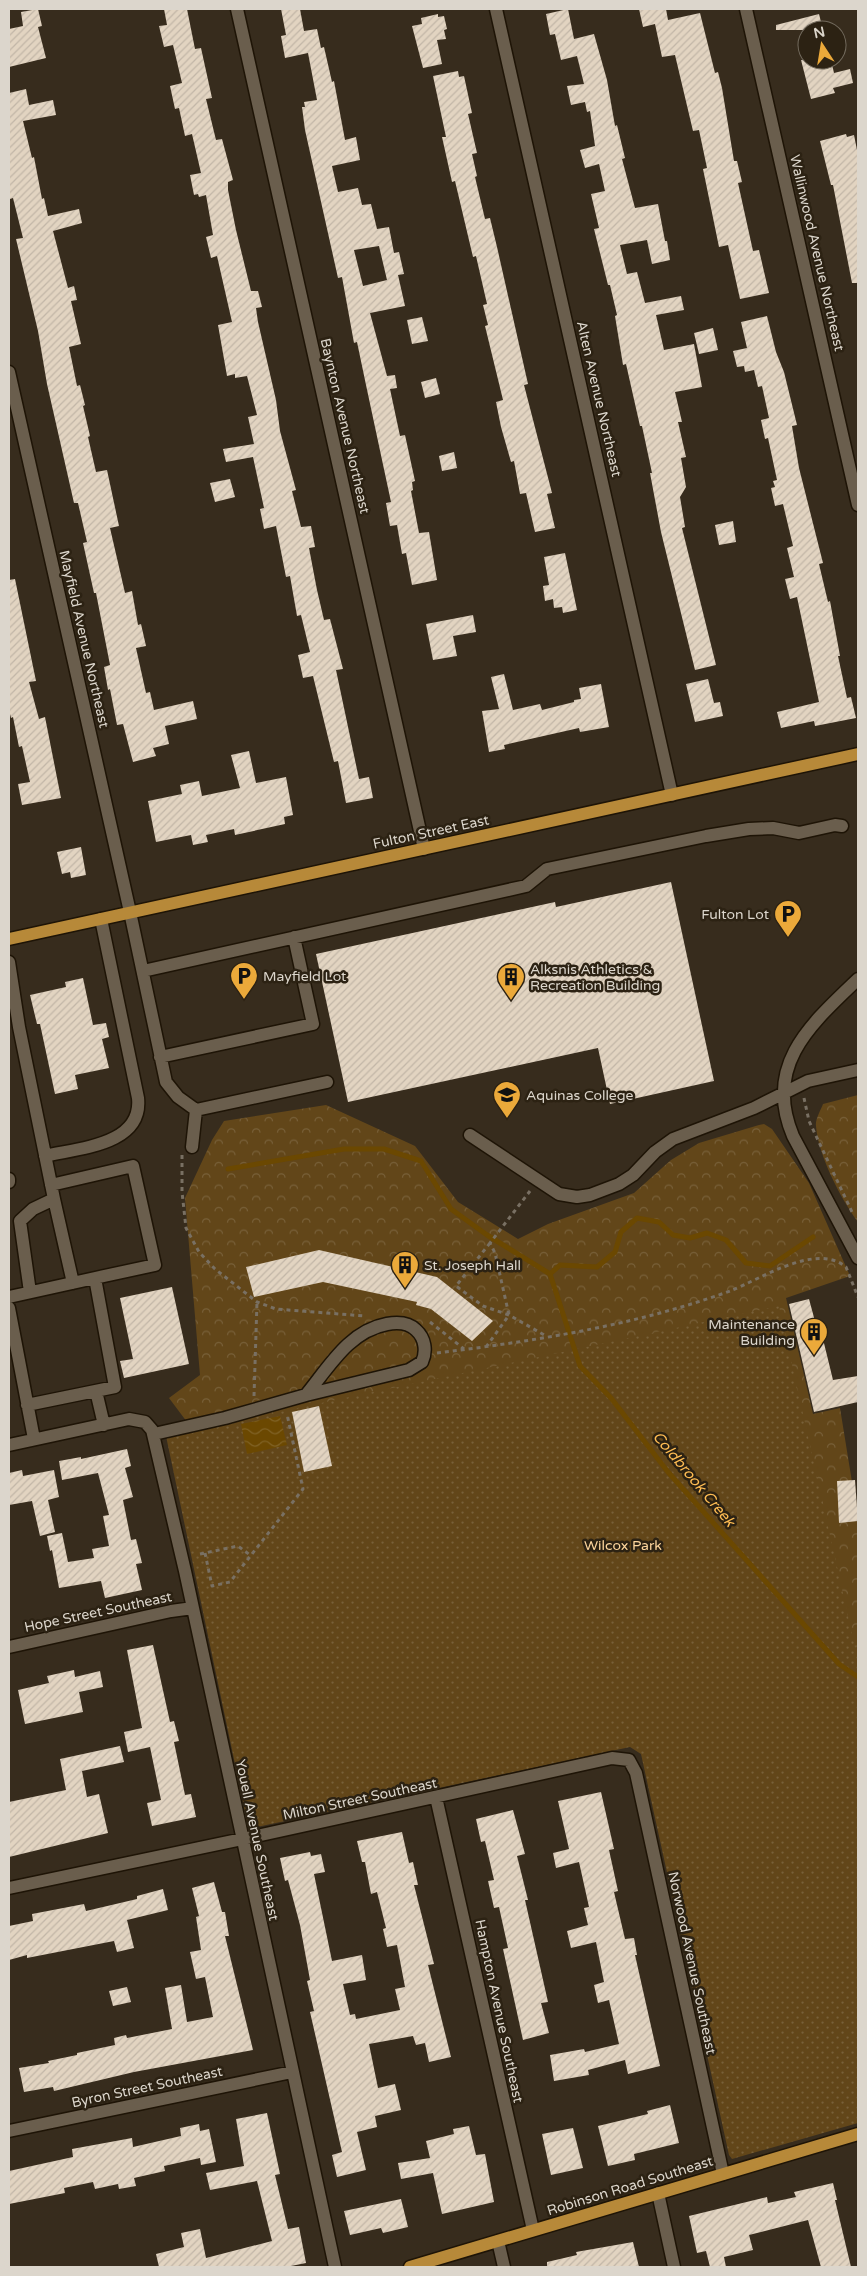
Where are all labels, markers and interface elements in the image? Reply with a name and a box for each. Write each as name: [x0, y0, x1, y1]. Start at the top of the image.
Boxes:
north arrow: [797, 20, 847, 70]
text: N: [812, 23, 827, 42]
street label: Wallinwood Avenue Northeast: [786, 153, 848, 354]
street label: Alten Avenue Northeast: [573, 319, 625, 479]
street label: Baynton Avenue Northeast: [317, 337, 374, 516]
street label: Mayfield Avenue Northeast: [55, 548, 113, 730]
street label: Fulton Street East: [371, 811, 491, 853]
parking icon: Fulton Lot: [773, 899, 803, 938]
place label: Fulton Lot: [701, 906, 770, 923]
parking icon: Mayfield Lot: [229, 961, 259, 1000]
place label: Alksnis Athletics & Recreation Building: [530, 961, 660, 994]
building icon: Alksnis Athletics & Recreation Building: [496, 962, 526, 1001]
place label: Mayfield Lot: [263, 968, 347, 985]
school or university icon: Aquinas College: [492, 1080, 522, 1119]
place label: Aquinas College: [526, 1087, 634, 1104]
building icon: St. Joseph Hall: [390, 1250, 420, 1289]
place label: St. Joseph Hall: [424, 1257, 521, 1274]
place label: Maintenance Building: [708, 1316, 795, 1349]
building icon: Maintenance Building: [799, 1317, 829, 1356]
water label: Coldbrook Creek: [649, 1428, 740, 1532]
park label: Wilcox Park: [584, 1537, 662, 1554]
street label: Hope Street Southeast: [23, 1588, 174, 1636]
street label: Youell Avenue Southeast: [232, 1758, 283, 1923]
street label: Milton Street Southeast: [281, 1774, 439, 1824]
street label: Norwood Avenue Southeast: [664, 1870, 720, 2057]
street label: Hampton Avenue Southeast: [471, 1918, 527, 2105]
street label: Byron Street Southeast: [70, 2063, 225, 2111]
street label: Robinson Road Southeast: [545, 2152, 716, 2219]

